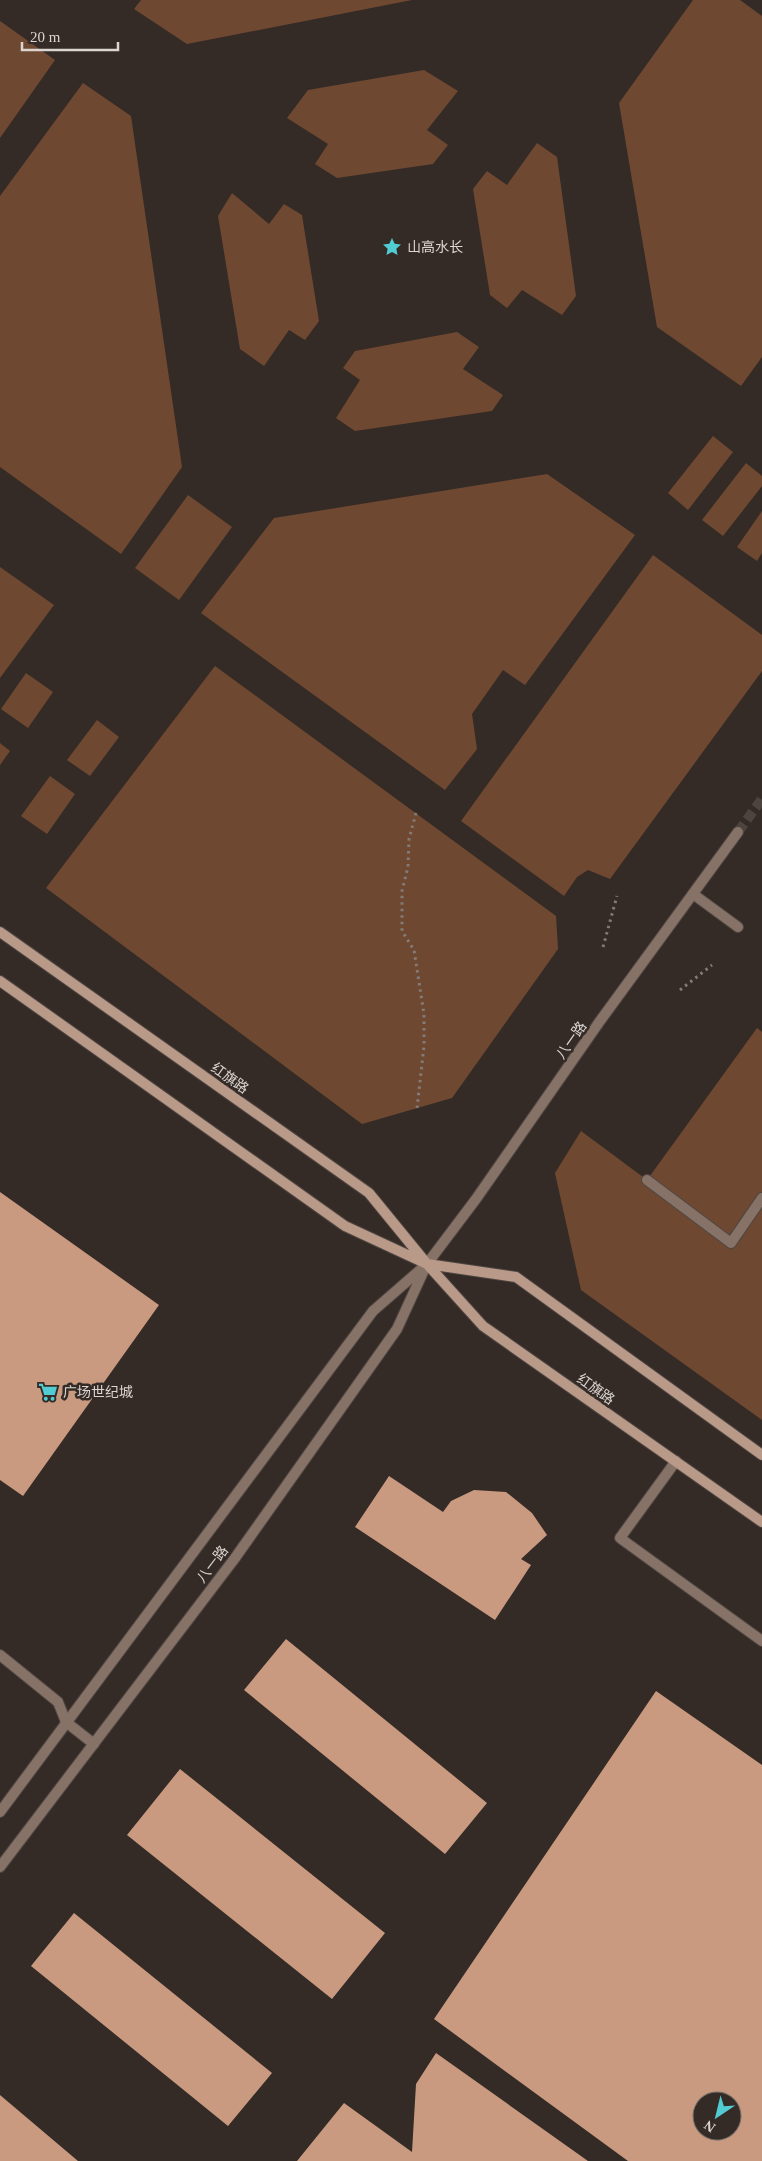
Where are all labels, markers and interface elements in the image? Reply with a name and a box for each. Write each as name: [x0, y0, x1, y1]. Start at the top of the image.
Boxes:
scale bar: [22, 20, 119, 52]
text: 20 m: [30, 29, 61, 45]
place icon: 山高水长: [381, 236, 403, 258]
place label: 山高水长: [407, 240, 463, 255]
street label: 八一路: [553, 1019, 590, 1062]
street label: 红旗路: [208, 1060, 251, 1097]
street label: 红旗路: [574, 1371, 617, 1408]
supermarket icon: 广场世纪城: [37, 1381, 59, 1403]
place label: 广场世纪城: [63, 1385, 133, 1400]
street label: 八一路: [194, 1543, 231, 1586]
north arrow: [692, 2091, 742, 2141]
text: N: [701, 2117, 718, 2135]

